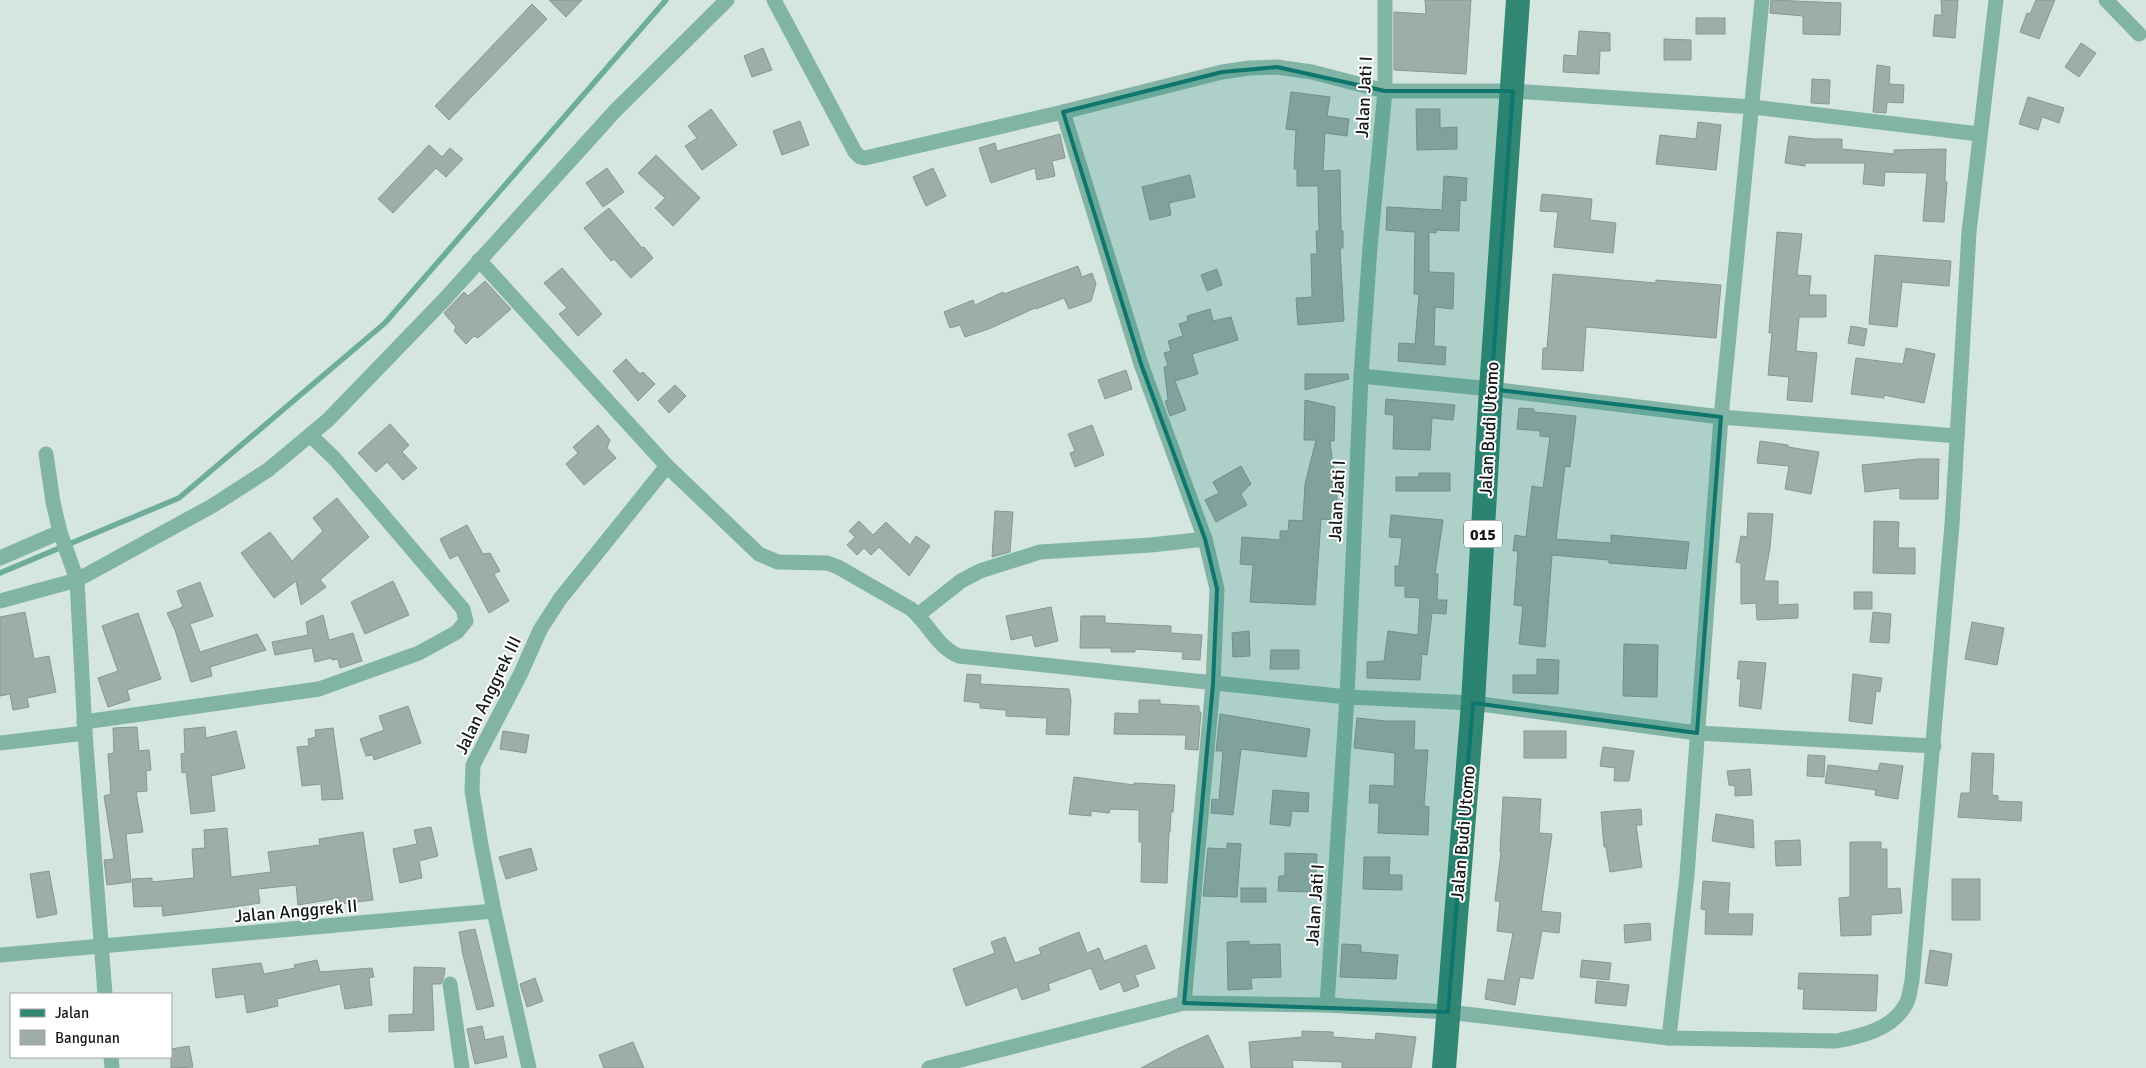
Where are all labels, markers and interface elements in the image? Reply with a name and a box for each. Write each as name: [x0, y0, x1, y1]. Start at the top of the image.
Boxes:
street label: Jalan Jati I: [1351, 55, 1377, 139]
street label: Jalan Budi Utomo: [1474, 361, 1504, 497]
street label: Jalan Jati I: [1324, 459, 1350, 543]
road number: 015: [1464, 520, 1502, 548]
street label: Jalan Anggrek III: [450, 632, 526, 758]
street label: Jalan Budi Utomo: [1446, 765, 1480, 901]
street label: Jalan Jati I: [1301, 863, 1329, 947]
street label: Jalan Anggrek II: [233, 895, 359, 927]
legend: [10, 993, 172, 1058]
text: Jalan: [55, 1004, 89, 1022]
text: Bangunan: [55, 1029, 120, 1047]

